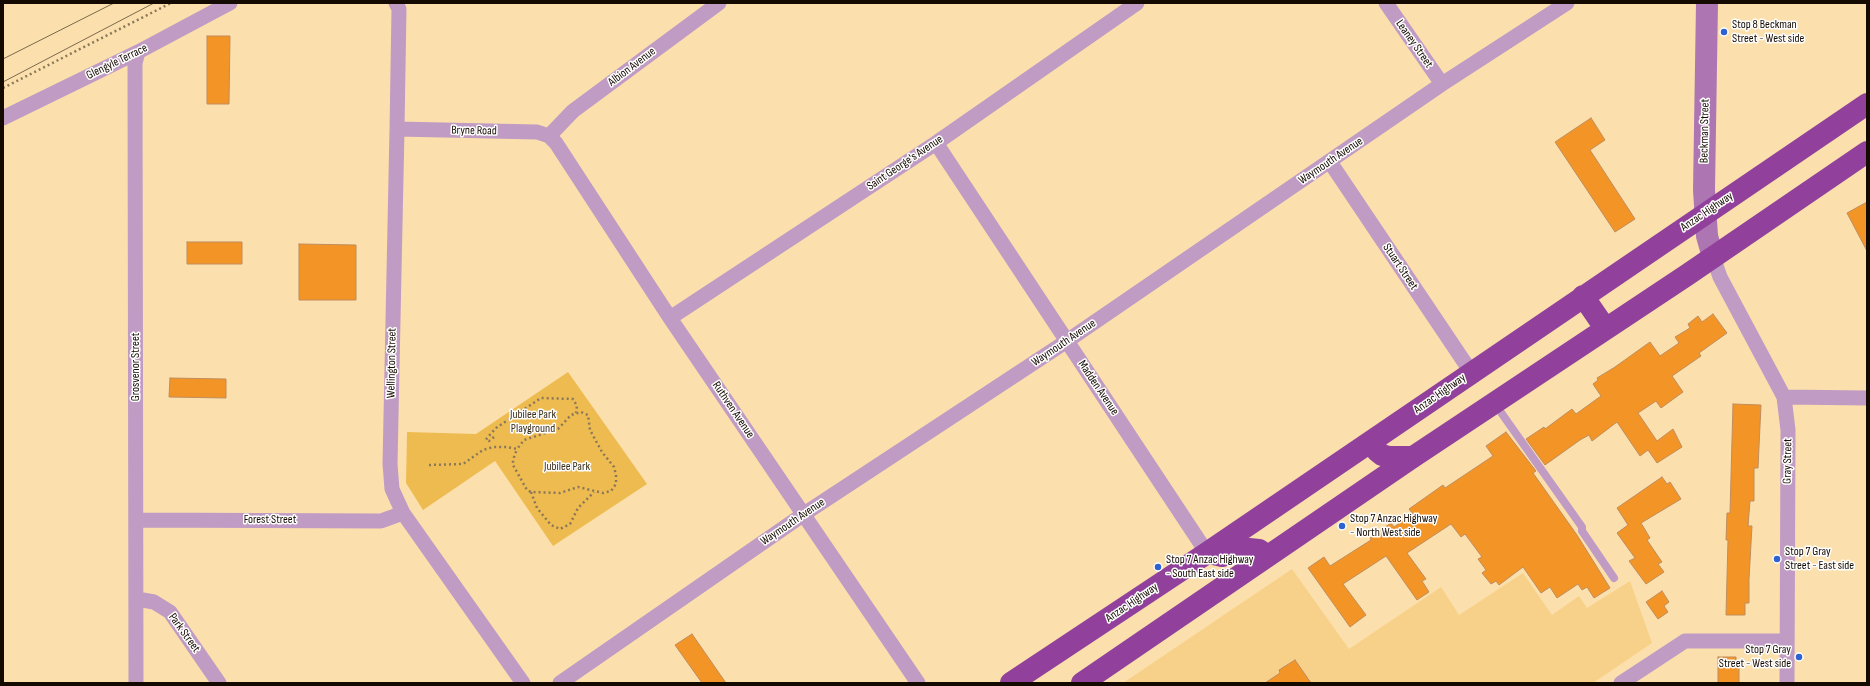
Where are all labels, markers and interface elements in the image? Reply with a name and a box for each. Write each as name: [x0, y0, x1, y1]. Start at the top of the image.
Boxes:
street label: Leaney Street: [1392, 17, 1436, 71]
place label: Stop 8 Beckman Street - West side: [1732, 18, 1804, 46]
marker: Stop 8 Beckman Street - West side: [1719, 27, 1729, 37]
street label: Glengyle Terrace: [84, 41, 150, 83]
street label: Albion Avenue: [605, 44, 659, 90]
street label: Beckman Street: [1697, 99, 1713, 163]
street label: Bryne Road: [451, 123, 497, 139]
street label: Saint George's Avenue: [864, 132, 946, 194]
street label: Waymouth Avenue: [1296, 134, 1366, 188]
street label: Anzac Highway: [1678, 189, 1736, 235]
street label: Stuart Street: [1379, 241, 1421, 293]
street label: Waymouth Avenue: [1029, 316, 1099, 370]
street label: Wellington Street: [384, 328, 400, 398]
street label: Grosvenor Street: [129, 333, 143, 401]
street label: Madden Avenue: [1074, 358, 1122, 418]
street label: Anzac Highway: [1411, 371, 1469, 417]
street label: Ruthven Avenue: [709, 379, 757, 441]
park label: Jubilee Park Playground: [510, 408, 556, 436]
street label: Gray Street: [1780, 438, 1796, 484]
park label: Jubilee Park: [544, 460, 590, 474]
street label: Waymouth Avenue: [758, 495, 828, 549]
place label: Stop 7 Anzac Highway - North West side: [1350, 512, 1437, 540]
street label: Forest Street: [244, 513, 296, 527]
marker: Stop 7 Anzac Highway - North West side: [1337, 521, 1347, 531]
place label: Stop 7 Gray Street - East side: [1785, 545, 1854, 573]
place label: Stop 7 Anzac Highway - South East side: [1166, 553, 1253, 581]
marker: Stop 7 Gray Street - East side: [1772, 554, 1782, 564]
marker: Stop 7 Anzac Highway - South East side: [1153, 562, 1163, 572]
street label: Anzac Highway: [1103, 580, 1161, 626]
street label: Park Street: [165, 611, 203, 655]
place label: Stop 7 Gray Street - West side: [1719, 643, 1791, 671]
marker: Stop 7 Gray Street - West side: [1794, 652, 1804, 662]

